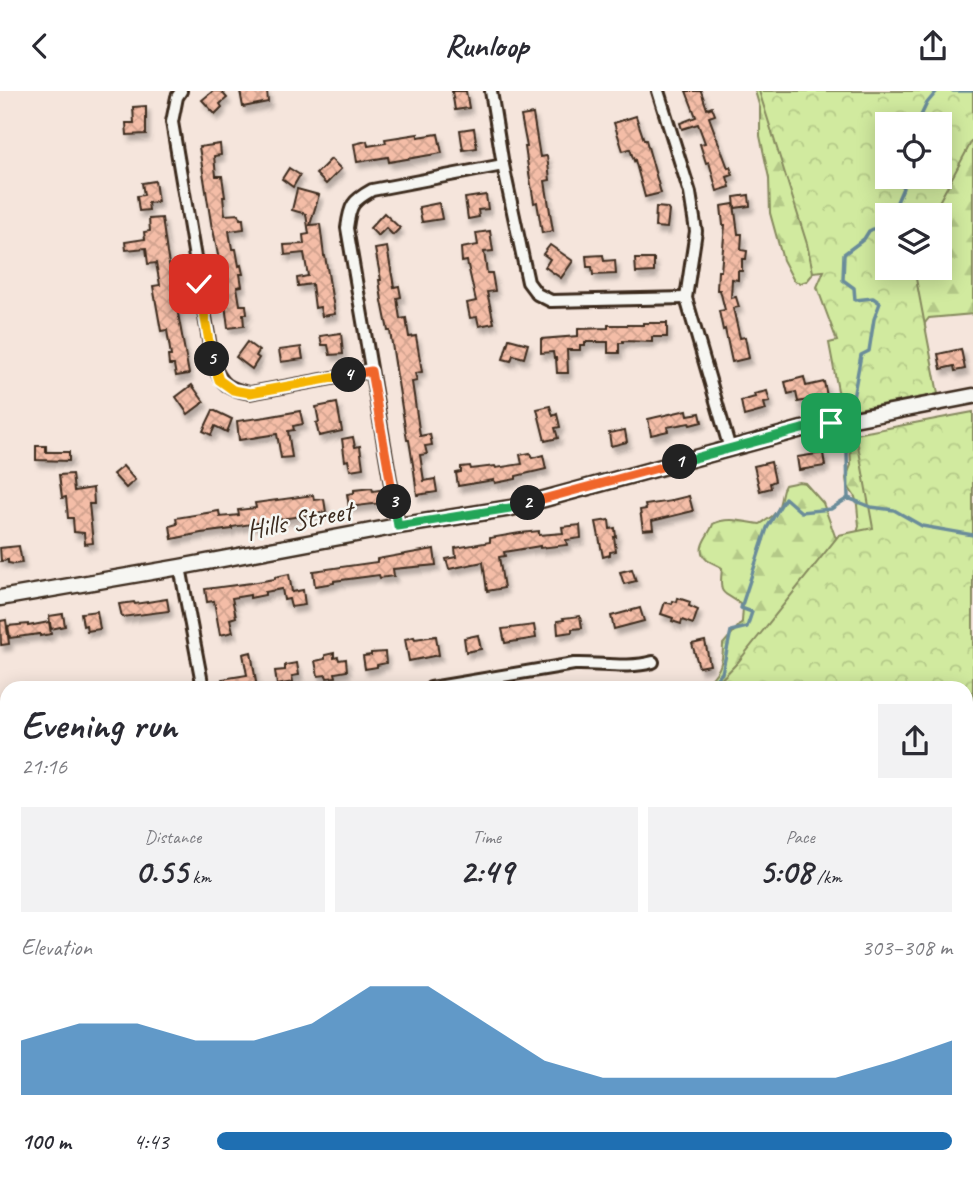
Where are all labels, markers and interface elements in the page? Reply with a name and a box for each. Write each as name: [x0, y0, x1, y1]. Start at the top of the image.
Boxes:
text: Runloop: [445, 25, 528, 66]
icon: back: [21, 27, 59, 65]
icon: share: [914, 27, 952, 65]
map controls: [875, 112, 952, 280]
button: locate: [875, 112, 952, 189]
button: layers: [875, 203, 952, 280]
pin: [169, 254, 229, 314]
icon: check: [180, 265, 218, 303]
pin: 5: [194, 341, 230, 377]
text: 5: [207, 346, 216, 370]
pin: 4: [332, 357, 366, 393]
text: 4: [344, 362, 353, 386]
pin: [801, 393, 861, 453]
icon: arrive: [812, 404, 850, 442]
pin: 1: [662, 445, 698, 479]
text: 1: [675, 449, 684, 473]
pin: 3: [376, 485, 412, 519]
pin: 2: [510, 485, 546, 521]
text: 3: [389, 489, 398, 513]
text: 2: [523, 490, 532, 514]
street label: Hills Street: [243, 492, 359, 547]
text: Evening run: [21, 702, 177, 749]
button: share: [878, 704, 952, 778]
text: 21:16: [21, 752, 67, 781]
text: Distance: [144, 825, 201, 849]
text: Time: [472, 825, 501, 849]
text: Pace: [786, 825, 815, 849]
text: 0.55: [135, 849, 188, 894]
text: 2:49: [460, 849, 513, 894]
text: 5:08: [759, 849, 812, 894]
text: km: [188, 865, 211, 889]
text: /km: [812, 865, 842, 889]
text: Elevation: [21, 933, 92, 962]
text: 303–308 m: [861, 933, 952, 962]
text: 100 m: [21, 1127, 71, 1156]
text: 4:43: [133, 1127, 169, 1156]

